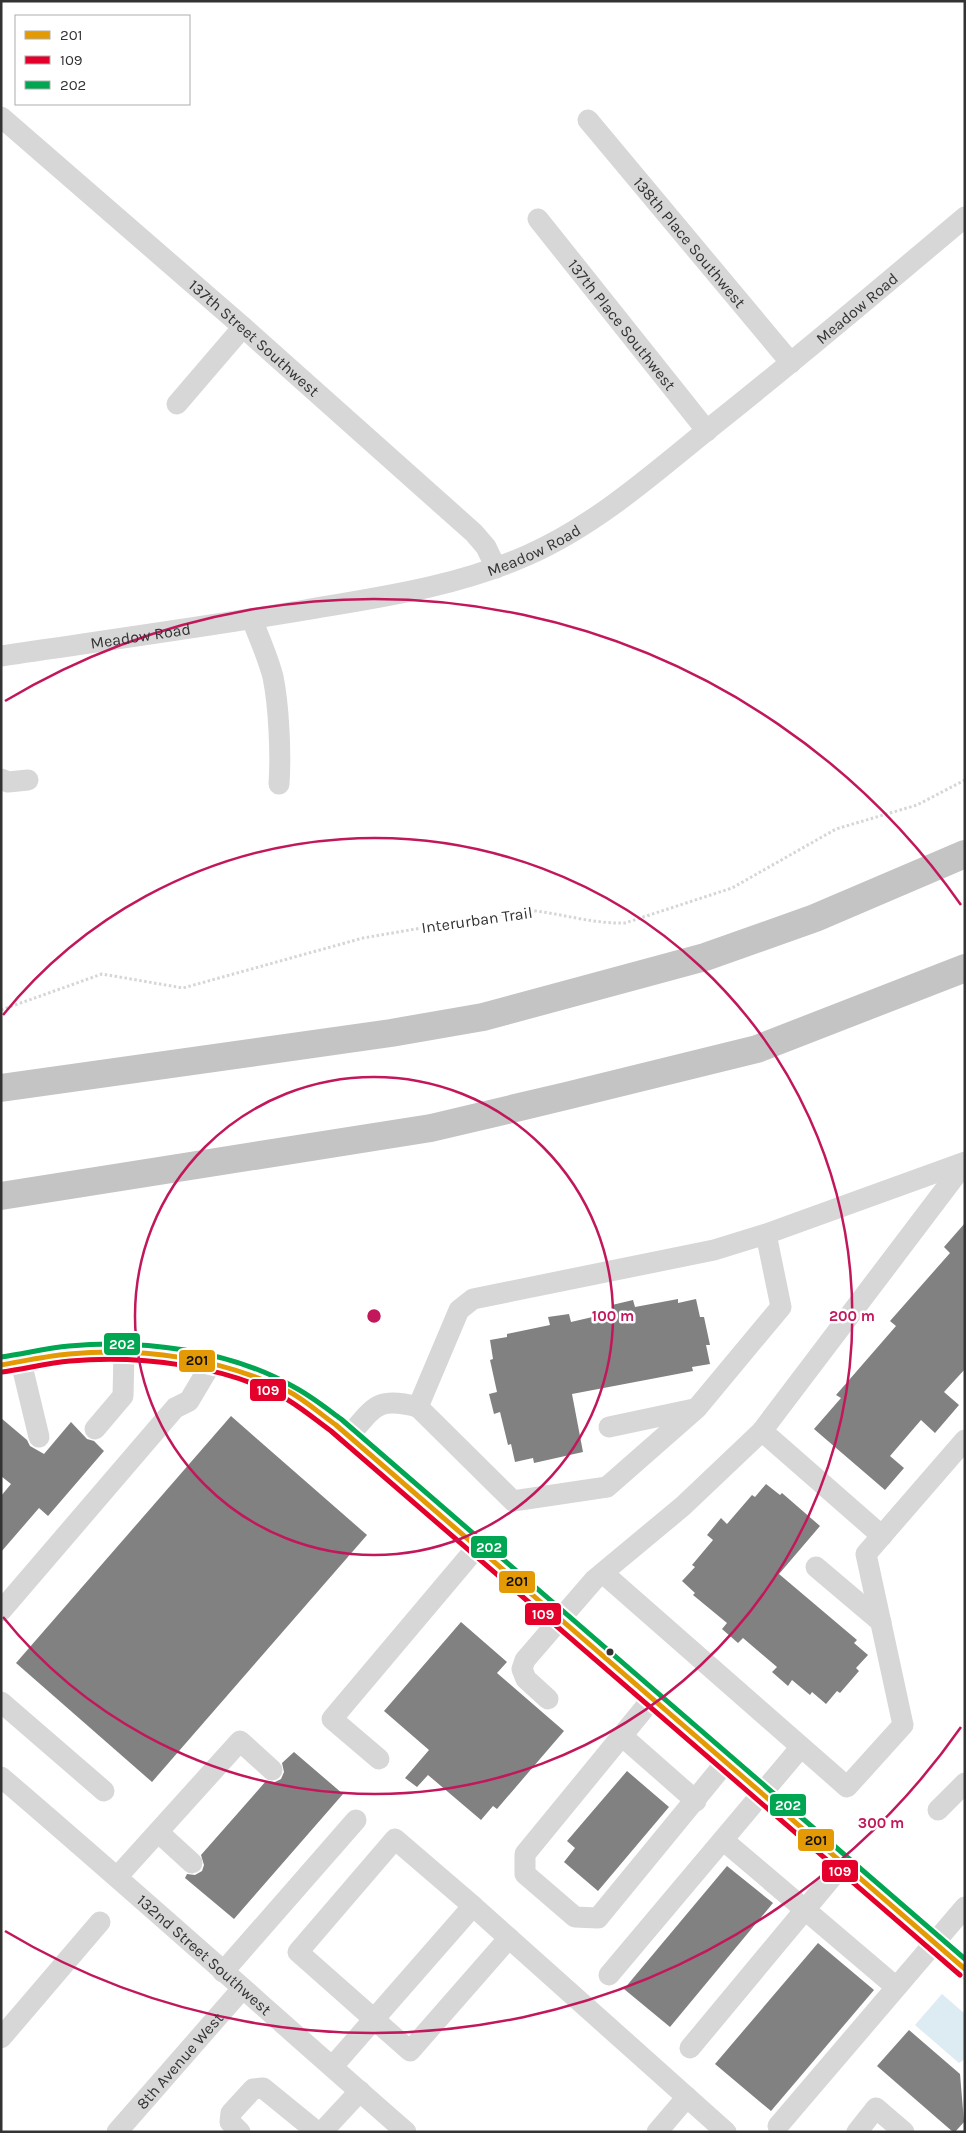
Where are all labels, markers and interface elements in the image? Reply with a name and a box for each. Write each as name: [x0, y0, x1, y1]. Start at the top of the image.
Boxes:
legend: [15, 15, 190, 105]
text: 201: [60, 26, 83, 44]
text: 109: [60, 51, 83, 69]
text: 202: [60, 76, 86, 94]
street label: 138th Place Southwest: [630, 173, 750, 311]
street label: 137th Place Southwest: [564, 255, 680, 394]
street label: Meadow Road: [812, 268, 902, 348]
street label: 137th Street Southwest: [185, 275, 324, 400]
street label: Meadow Road: [484, 520, 584, 580]
street label: Meadow Road: [89, 619, 192, 652]
street label: Interurban Trail: [420, 903, 534, 937]
centre of rings: [365, 1307, 383, 1325]
text: 100 m: [592, 1307, 634, 1325]
text: 200 m: [829, 1307, 875, 1325]
line badge: 202: [103, 1332, 141, 1356]
text: 202: [109, 1336, 135, 1353]
line badge: 201: [178, 1349, 216, 1373]
text: 201: [186, 1352, 208, 1369]
line badge: 109: [249, 1378, 287, 1402]
text: 109: [257, 1382, 279, 1399]
line badge: 202: [470, 1535, 508, 1559]
text: 202: [476, 1539, 502, 1556]
line badge: 201: [498, 1570, 536, 1594]
text: 201: [506, 1573, 528, 1590]
line badge: 109: [524, 1602, 562, 1626]
text: 109: [532, 1606, 554, 1623]
unlabelled marker: [605, 1647, 615, 1657]
line badge: 202: [769, 1793, 807, 1817]
text: 202: [775, 1797, 801, 1814]
text: 300 m: [858, 1814, 904, 1832]
line badge: 201: [797, 1828, 835, 1852]
text: 201: [805, 1832, 827, 1849]
line badge: 109: [821, 1859, 859, 1883]
text: 109: [829, 1863, 851, 1880]
street label: 132nd Street Southwest: [133, 1890, 276, 2019]
street label: 8th Avenue West: [132, 2008, 227, 2113]

